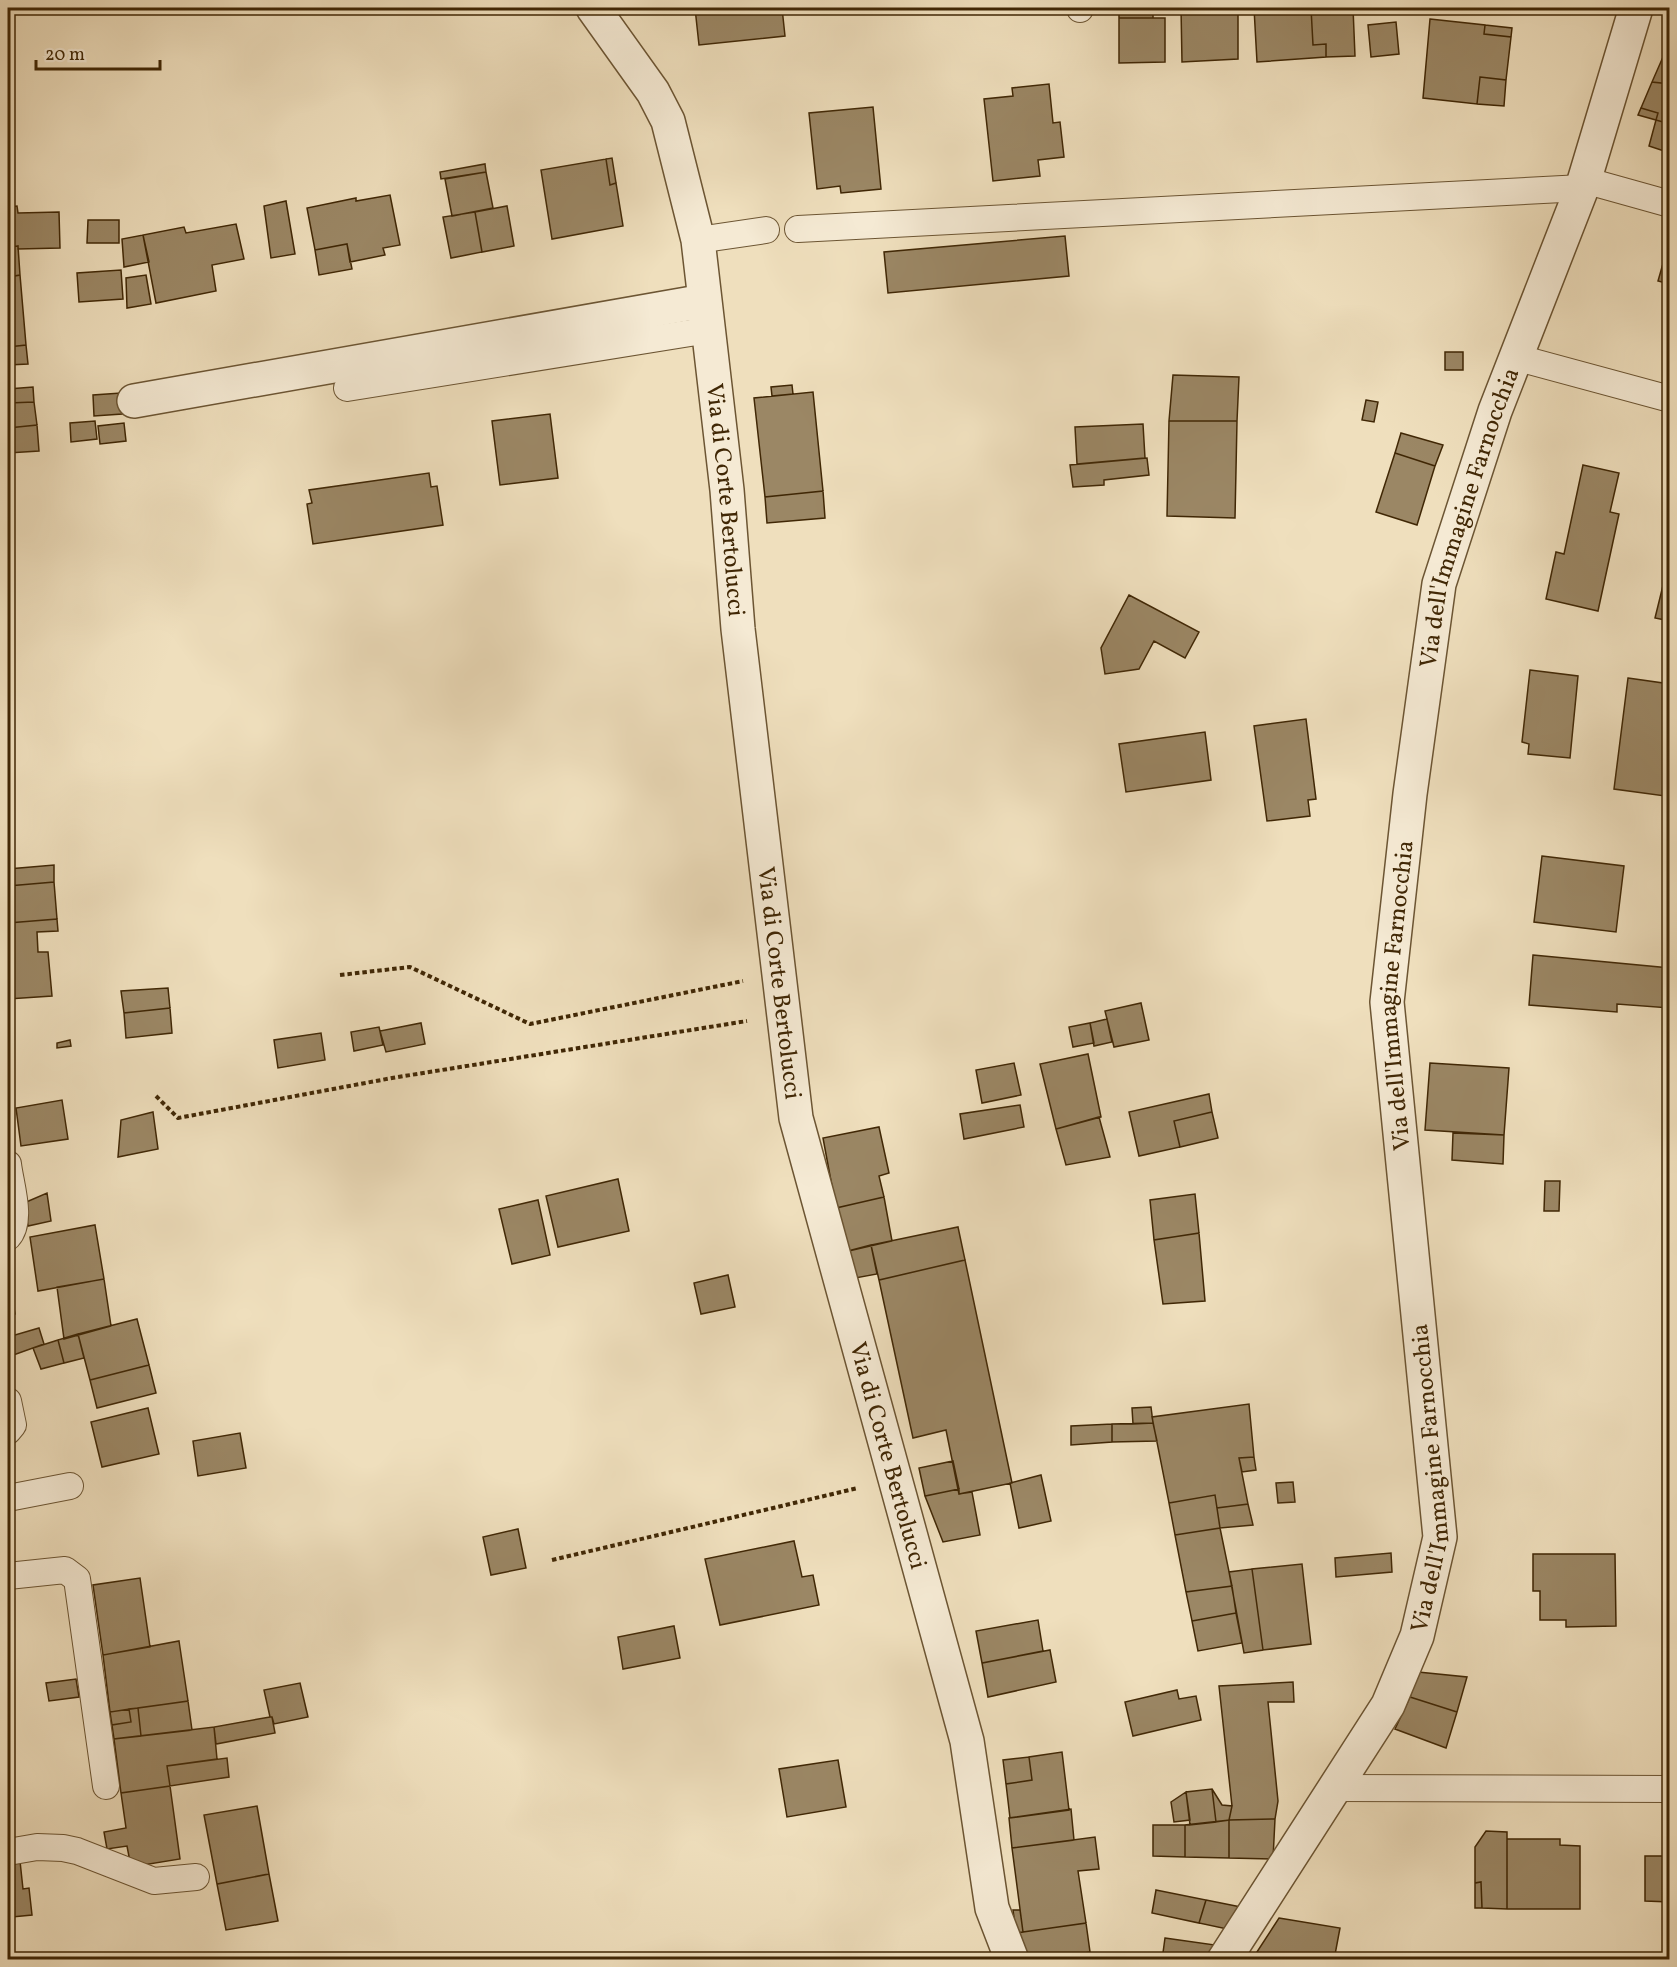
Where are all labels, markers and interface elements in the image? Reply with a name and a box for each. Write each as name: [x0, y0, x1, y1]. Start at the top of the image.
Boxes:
scale bar: [36, 33, 160, 71]
text: 20 m: [45, 43, 85, 68]
street label: Via dell'Immagine Farnocchia: [1413, 363, 1529, 670]
street label: Via di Corte Bertolucci: [696, 382, 752, 618]
street label: Via dell'Immagine Farnocchia: [1372, 839, 1424, 1152]
street label: Via di Corte Bertolucci: [747, 865, 809, 1101]
street label: Via dell'Immagine Farnocchia: [1403, 1322, 1459, 1636]
street label: Via di Corte Bertolucci: [839, 1338, 934, 1573]

